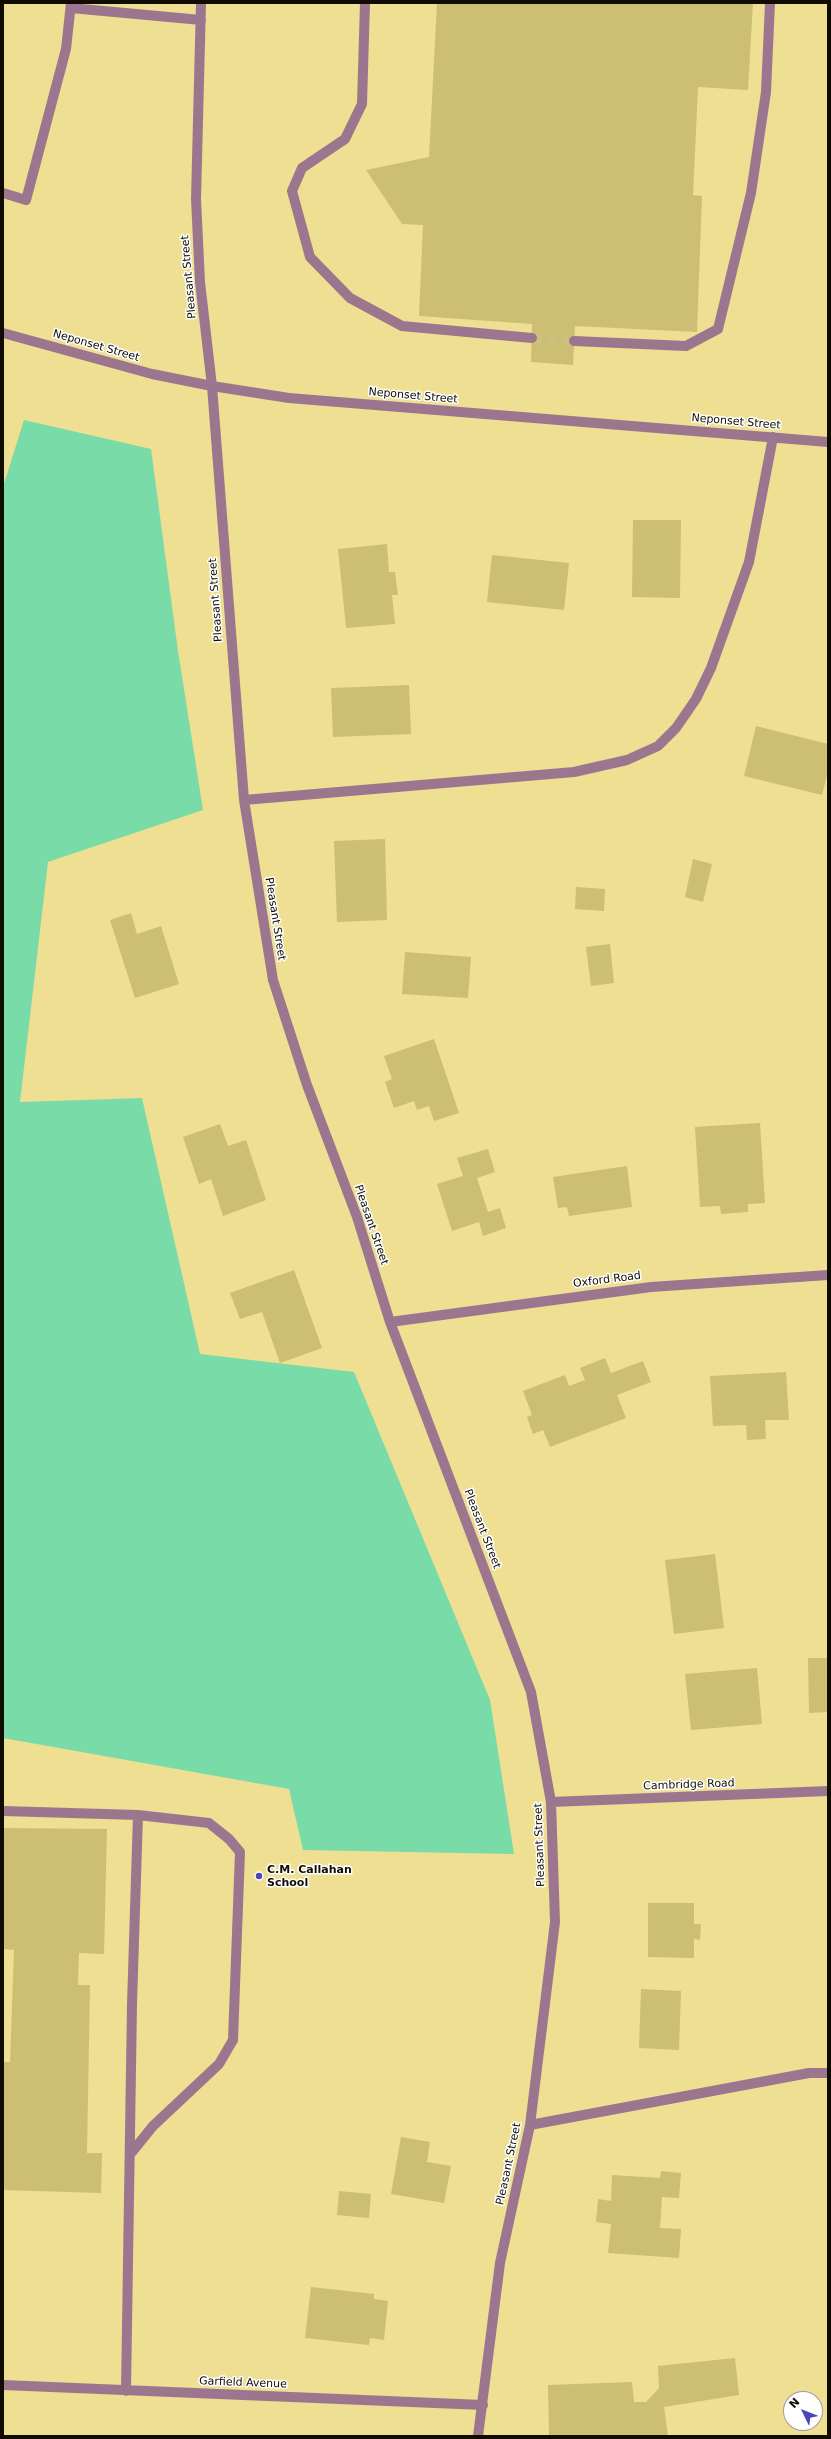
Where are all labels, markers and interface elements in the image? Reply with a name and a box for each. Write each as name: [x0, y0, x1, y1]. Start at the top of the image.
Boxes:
street label: Pleasant Street: [179, 235, 199, 319]
street label: Neponset Street: [51, 327, 141, 365]
street label: Neponset Street: [368, 386, 458, 406]
street label: Neponset Street: [691, 412, 781, 432]
street label: Pleasant Street: [206, 558, 226, 642]
street label: Pleasant Street: [262, 877, 288, 961]
street label: Pleasant Street: [351, 1183, 391, 1267]
street label: Oxford Road: [572, 1269, 642, 1291]
street label: Pleasant Street: [461, 1487, 503, 1571]
street label: Cambridge Road: [643, 1777, 735, 1793]
street label: Pleasant Street: [532, 1803, 548, 1887]
place label: C.M. Callahan School: [267, 1863, 352, 1889]
marker: C.M. Callahan School: [254, 1871, 264, 1881]
street label: Pleasant Street: [494, 2122, 524, 2206]
street label: Garfield Avenue: [199, 2375, 287, 2391]
north arrow: [783, 2391, 823, 2431]
text: N: [787, 2395, 802, 2411]

